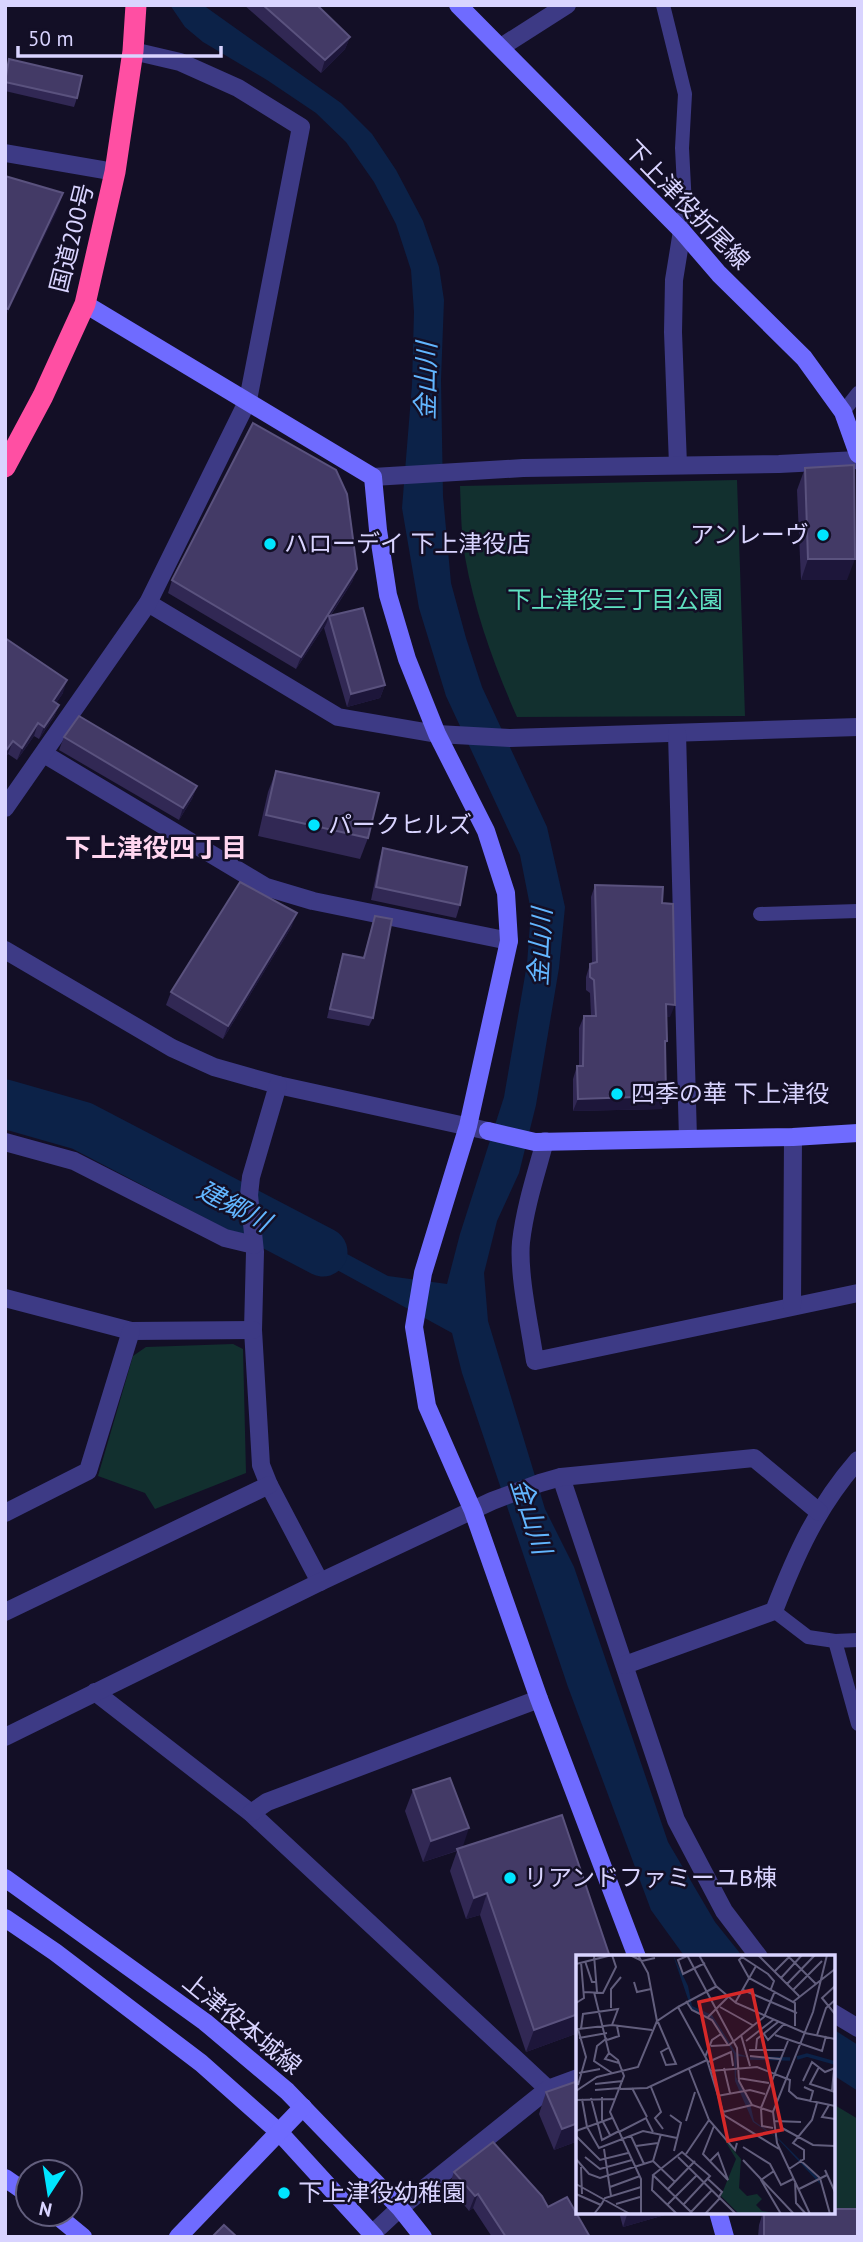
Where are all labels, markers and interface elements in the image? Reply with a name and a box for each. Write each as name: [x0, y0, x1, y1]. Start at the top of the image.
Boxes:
scale bar: [18, 14, 220, 58]
text: 50 m: [28, 25, 74, 52]
street label: 下上津役折尾線: [618, 133, 757, 276]
street label: 国道200号: [43, 180, 100, 296]
water label: 金山川: [408, 339, 443, 420]
place label: アンレーヴ: [690, 519, 809, 550]
marker: アンレーヴ: [815, 527, 831, 543]
place label: ハローデイ 下上津役店: [284, 528, 530, 559]
marker: ハローデイ 下上津役店: [262, 536, 278, 552]
park label: 下上津役三丁目公園: [507, 584, 723, 615]
place label: パークヒルズ: [328, 809, 472, 840]
marker: パークヒルズ: [306, 817, 322, 833]
district label: 下上津役四丁目: [65, 831, 247, 864]
water label: 金山川: [521, 904, 558, 987]
place label: 四季の華 下上津役: [631, 1078, 829, 1109]
marker: 四季の華 下上津役: [609, 1086, 625, 1102]
water label: 建郷川: [192, 1173, 279, 1240]
water label: 金山川: [504, 1474, 560, 1561]
place label: リアンドファミーユB棟: [524, 1862, 777, 1893]
marker: リアンドファミーユB棟: [502, 1870, 518, 1886]
inset map: [576, 1955, 835, 2214]
street label: 上津役本城線: [177, 1966, 308, 2081]
north arrow: [14, 2158, 84, 2228]
place label: 下上津役幼稚園: [298, 2177, 466, 2208]
marker: 下上津役幼稚園: [276, 2185, 292, 2201]
text: N: [37, 2197, 54, 2223]

